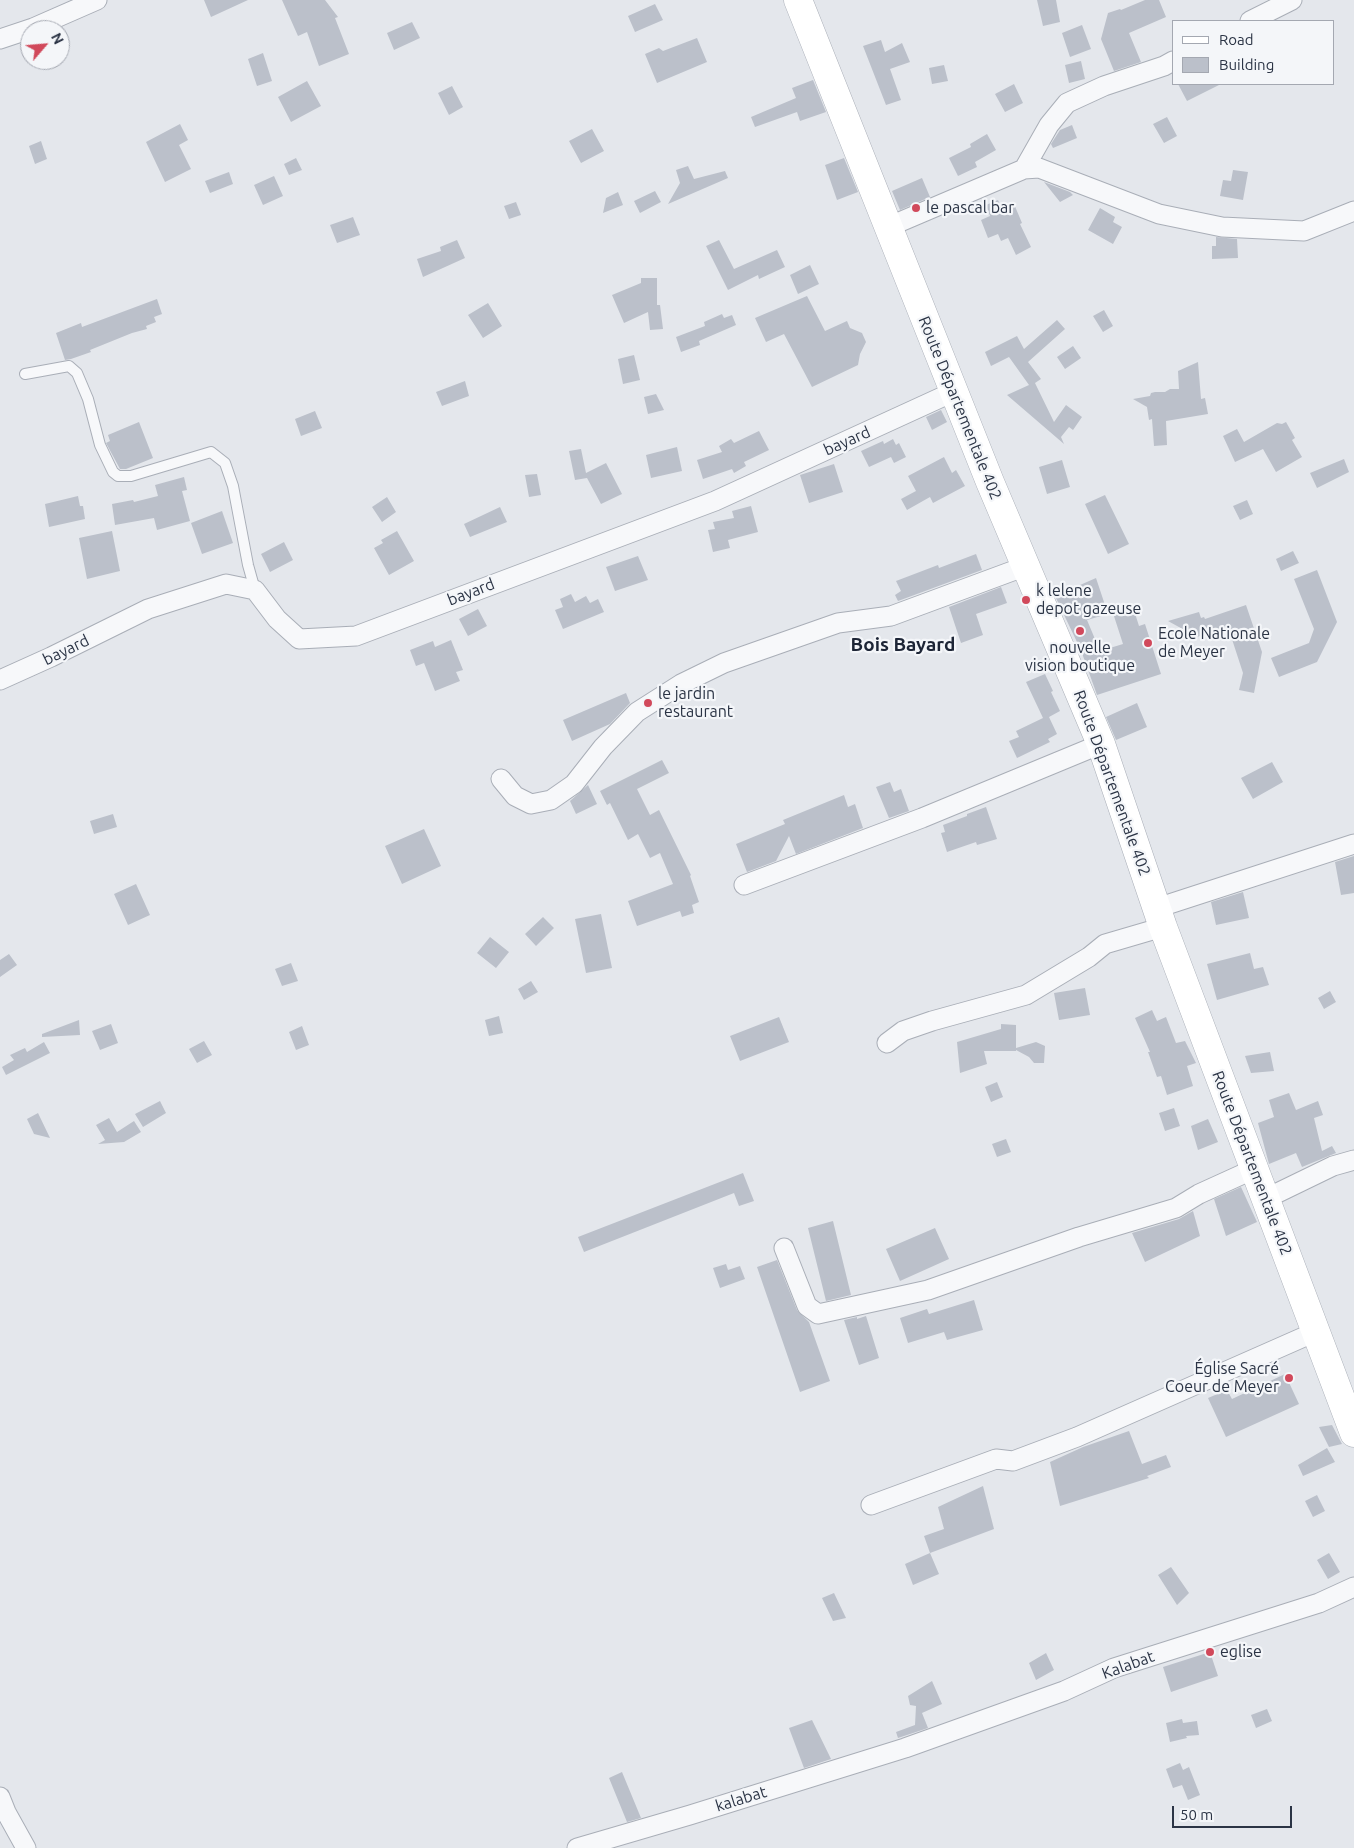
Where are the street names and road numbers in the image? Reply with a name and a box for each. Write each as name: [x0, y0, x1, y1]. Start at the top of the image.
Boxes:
street label: Route Départementale 402: [914, 314, 1006, 502]
street label: bayard: [821, 422, 873, 460]
street label: bayard: [445, 574, 497, 610]
street label: bayard: [40, 631, 92, 669]
street label: Route Départementale 402: [1069, 688, 1155, 878]
street label: Route Départementale 402: [1208, 1068, 1296, 1258]
street label: Kalabat: [1099, 1647, 1157, 1683]
street label: kalabat: [713, 1782, 769, 1816]

